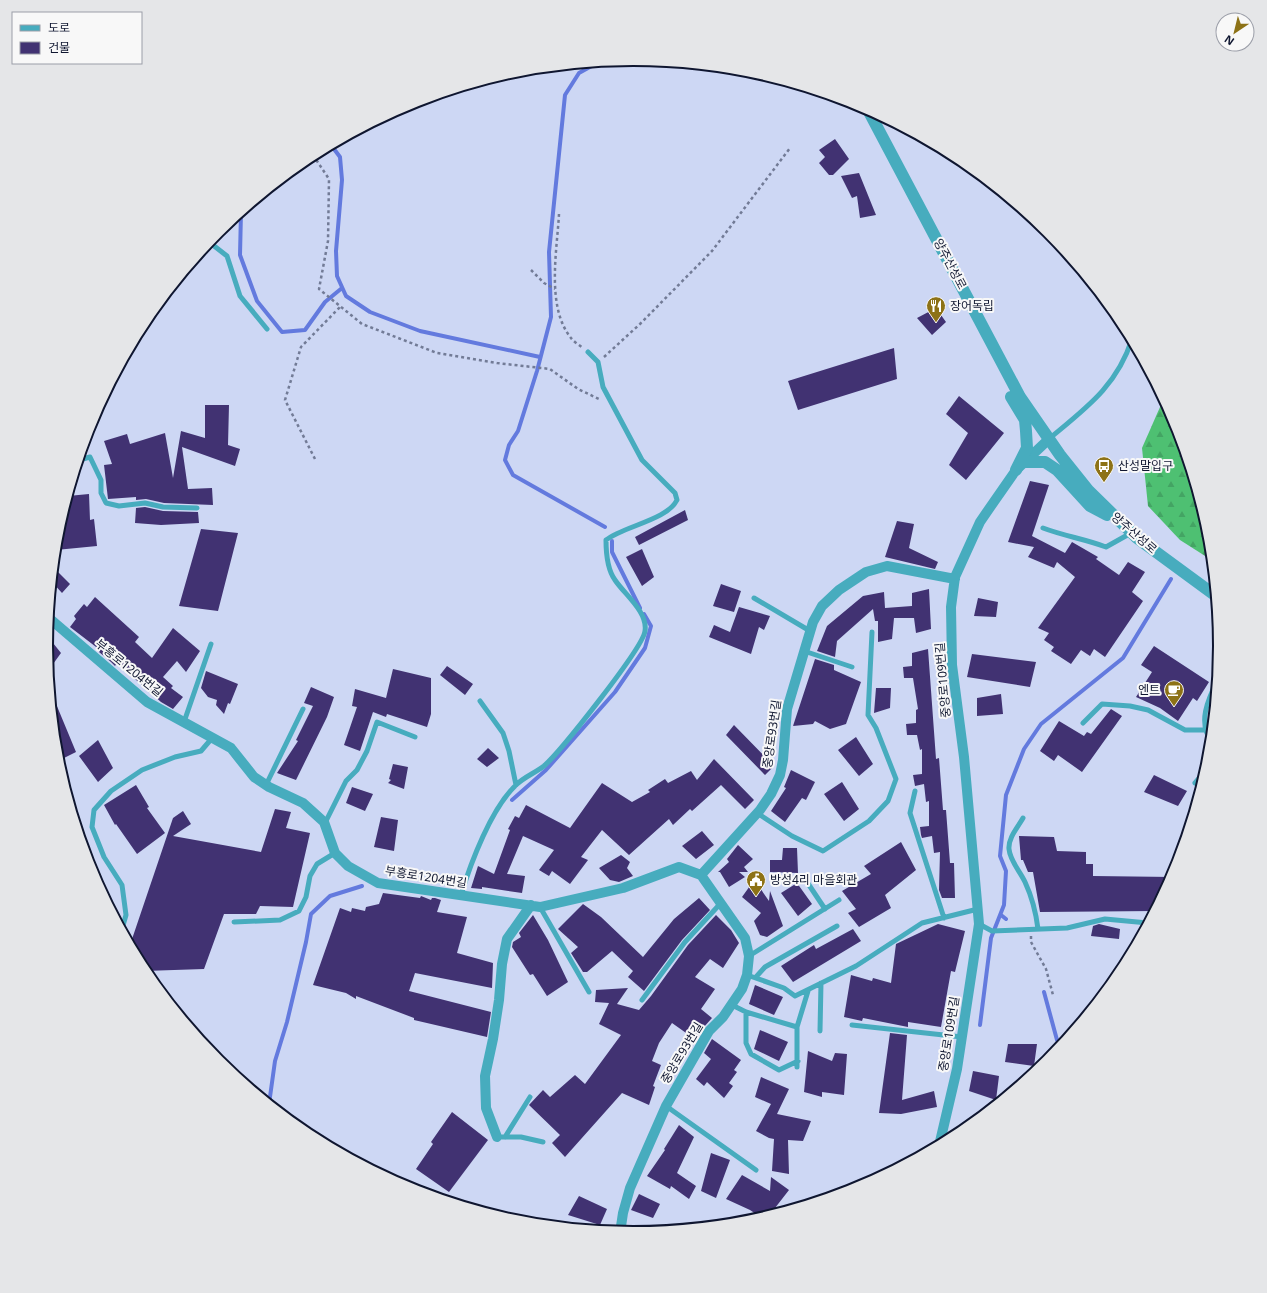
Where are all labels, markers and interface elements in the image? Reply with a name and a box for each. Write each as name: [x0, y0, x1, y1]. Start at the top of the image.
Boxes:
legend: [12, 12, 142, 64]
north arrow: [1215, 12, 1255, 52]
text: 도로: [48, 19, 70, 36]
text: N: [1221, 32, 1237, 49]
text: 건물: [48, 39, 70, 56]
street label: 양주산성로: [930, 235, 971, 292]
restaurant icon: 장어독립: [925, 295, 947, 323]
place label: 장어독립: [950, 297, 994, 314]
bus stop icon: 산성말입구: [1093, 455, 1115, 483]
place label: 산성말입구: [1118, 457, 1173, 474]
street label: 양주산성로: [1108, 508, 1161, 557]
street label: 부흥로1204번길: [92, 635, 167, 700]
street label: 중앙로109번길: [931, 642, 954, 719]
cafe icon: 엔트: [1163, 679, 1185, 707]
place label: 엔트: [1138, 681, 1160, 698]
street label: 중앙로93번길: [758, 699, 785, 769]
street label: 부흥로1204번길: [384, 862, 468, 891]
public building icon: 방성4리 마을회관: [745, 869, 767, 897]
place label: 방성4리 마을회관: [770, 871, 857, 888]
street label: 중앙로109번길: [934, 995, 963, 1073]
street label: 중앙로93번길: [657, 1019, 707, 1087]

